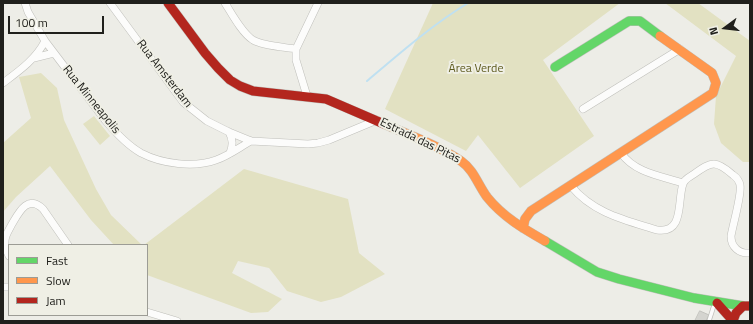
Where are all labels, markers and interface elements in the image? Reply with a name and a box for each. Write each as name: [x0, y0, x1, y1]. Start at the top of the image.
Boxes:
scale bar: [10, 8, 106, 34]
north arrow: [705, 8, 745, 48]
text: 100 m: [15, 13, 48, 32]
text: N: [705, 25, 722, 37]
street label: Rua Amsterdam: [133, 37, 195, 111]
park label: Área Verde: [449, 62, 503, 76]
street label: Rua Minneapolis: [59, 63, 123, 137]
street label: Estrada das Pitas: [377, 115, 463, 167]
legend: [8, 244, 148, 316]
text: Fast: [46, 251, 68, 270]
text: Slow: [46, 271, 71, 290]
text: Jam: [46, 291, 66, 310]

